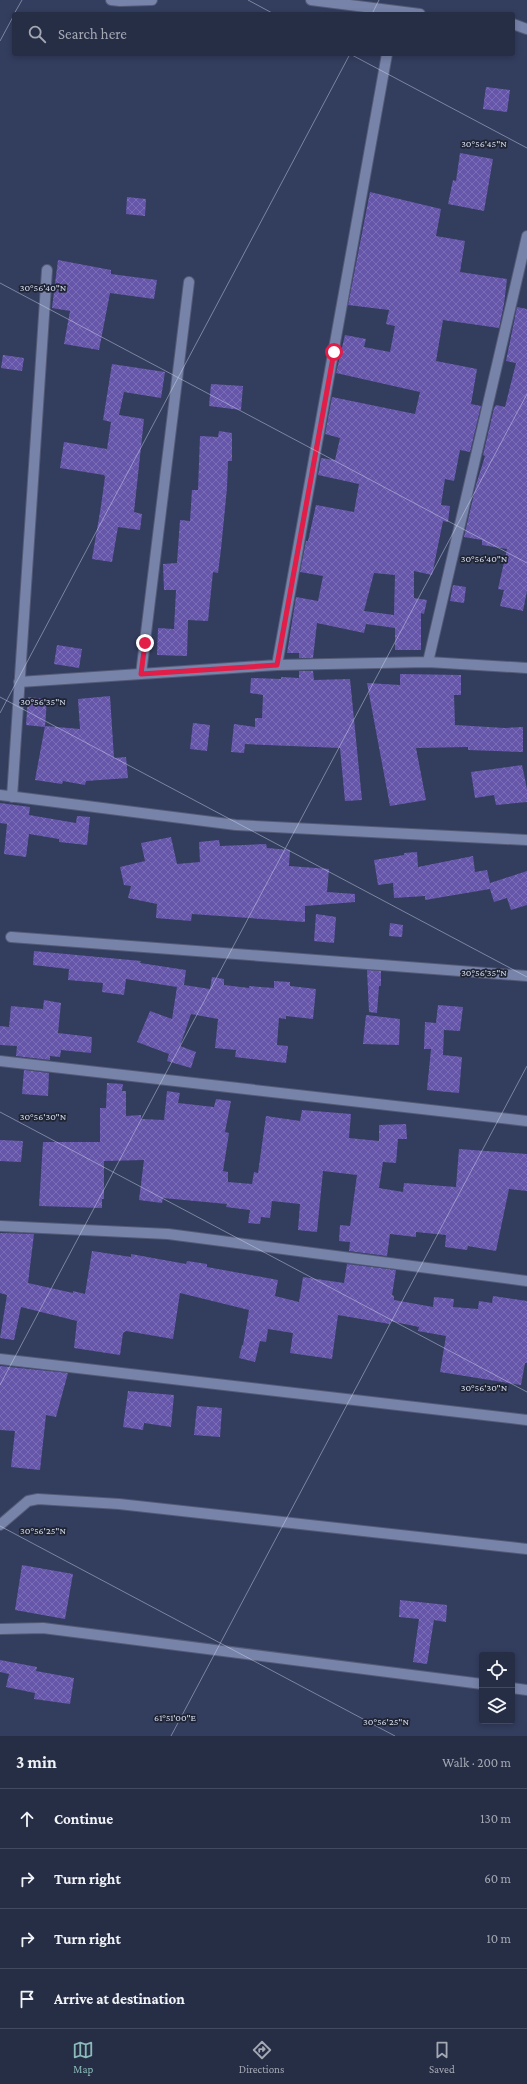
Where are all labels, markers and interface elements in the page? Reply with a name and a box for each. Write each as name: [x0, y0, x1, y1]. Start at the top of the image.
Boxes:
search box: [12, 12, 515, 56]
icon: search: [26, 23, 48, 45]
text: Search here: [58, 26, 127, 42]
text: 30°56'45"N: [461, 138, 507, 149]
text: 30°56'40"N: [20, 282, 67, 293]
route start: [325, 343, 343, 361]
text: 30°56'40"N: [461, 553, 508, 564]
route end: [136, 634, 154, 652]
text: 30°56'35"N: [20, 696, 66, 707]
text: 30°56'35"N: [461, 967, 507, 978]
text: 30°56'30"N: [20, 1111, 67, 1122]
text: 30°56'30"N: [461, 1382, 508, 1393]
text: 30°56'25"N: [20, 1525, 66, 1536]
map controls: [479, 1652, 515, 1724]
button: locate: [479, 1652, 515, 1688]
button: layers: [479, 1688, 515, 1724]
text: 61°51'00"E: [154, 1712, 196, 1723]
text: 30°56'25"N: [363, 1716, 409, 1727]
text: 3 min: [16, 1753, 57, 1772]
text: Walk · 200 m: [442, 1755, 511, 1770]
icon: ahead: [16, 1808, 38, 1830]
text: Continue: [54, 1811, 113, 1827]
text: 130 m: [480, 1811, 511, 1826]
icon: right: [16, 1868, 38, 1890]
text: Turn right: [54, 1871, 121, 1887]
text: 60 m: [484, 1871, 511, 1886]
icon: right: [16, 1928, 38, 1950]
text: Turn right: [54, 1931, 121, 1947]
text: 10 m: [486, 1931, 511, 1946]
icon: arrive: [16, 1988, 38, 2010]
text: Arrive at destination: [54, 1991, 185, 2007]
tab: Map: [72, 2039, 94, 2075]
tab: Directions: [239, 2039, 284, 2075]
tab: Saved: [429, 2039, 455, 2075]

